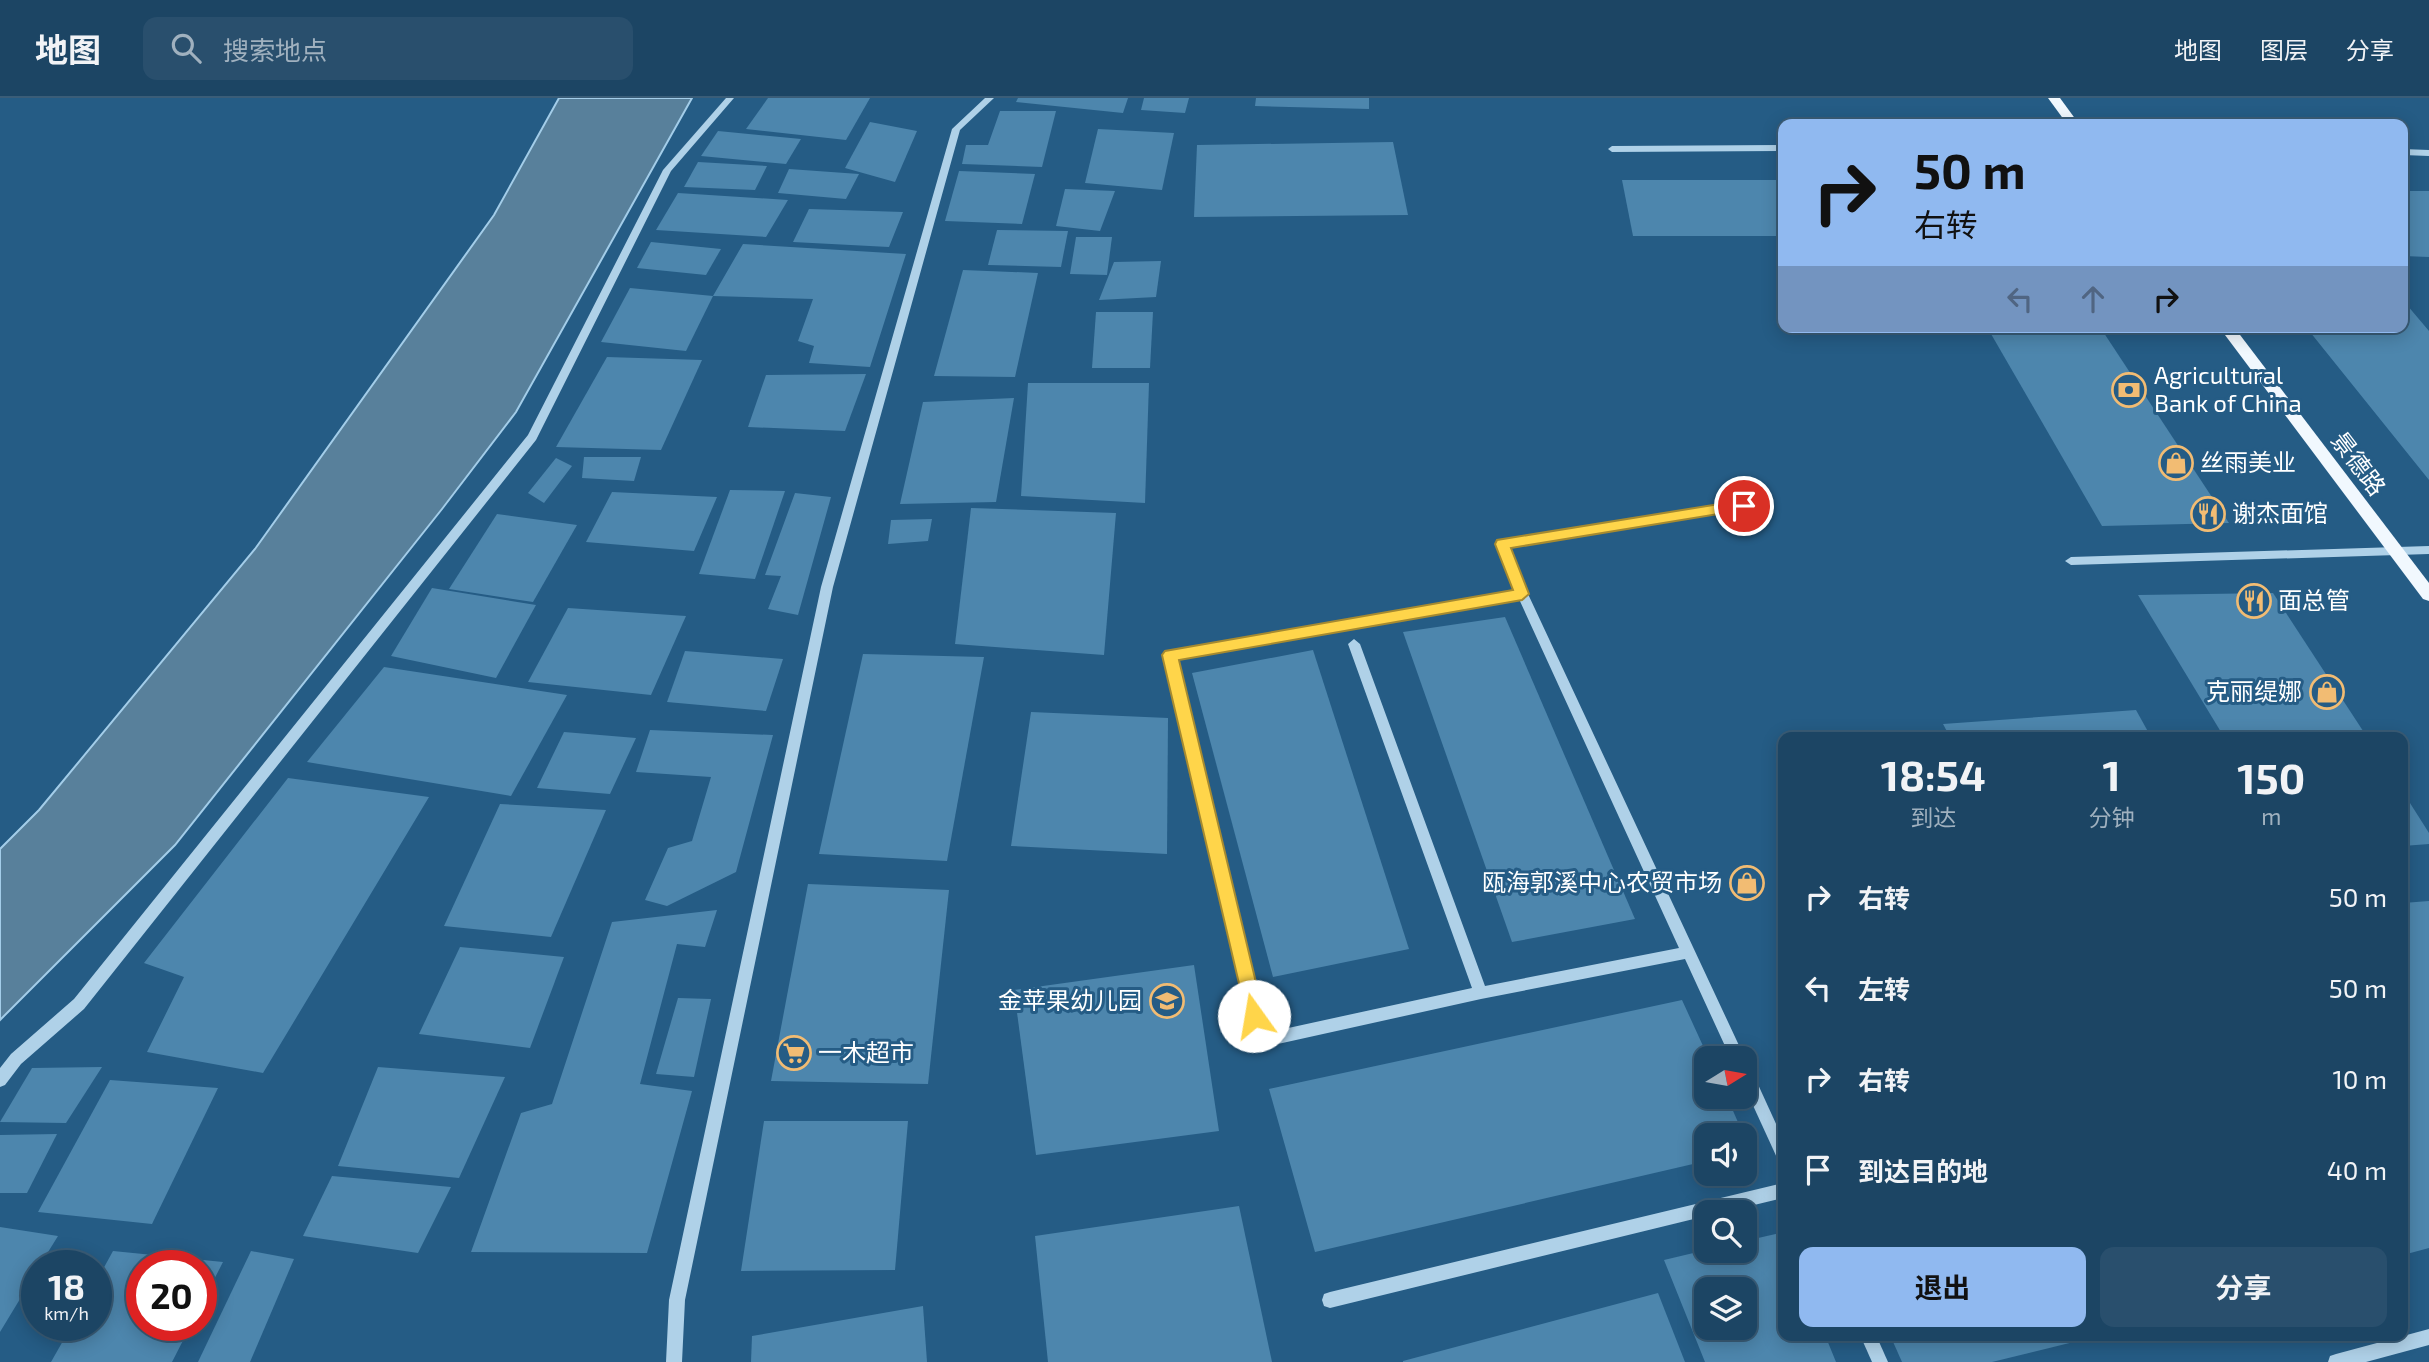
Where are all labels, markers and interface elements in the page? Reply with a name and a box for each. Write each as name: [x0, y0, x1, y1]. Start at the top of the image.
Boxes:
search box: [143, 17, 633, 80]
text: 地图: [35, 29, 101, 69]
icon: search: [167, 29, 205, 67]
text: 搜索地点: [223, 34, 327, 65]
text: 地图: [2174, 35, 2222, 64]
text: 图层: [2260, 35, 2308, 64]
text: 分享: [2346, 35, 2394, 64]
text: 50 m: [1914, 140, 2026, 199]
icon: right: [1799, 147, 1890, 238]
text: 右转: [1914, 205, 1978, 243]
icon: left: [2001, 280, 2039, 318]
icon: ahead: [2074, 280, 2112, 318]
icon: right: [2147, 280, 2185, 318]
place label: Agricultural Bank of China: [2154, 360, 2302, 417]
bank icon: Agricultural Bank of China: [2110, 371, 2148, 409]
street label: 景德路: [2326, 426, 2392, 501]
shop icon: 丝雨美业: [2157, 444, 2195, 482]
place label: 丝雨美业: [2200, 447, 2296, 476]
pin: [1714, 476, 1774, 536]
icon: arrive: [1725, 487, 1763, 525]
restaurant icon: 谢杰面馆: [2189, 495, 2227, 533]
place label: 谢杰面馆: [2232, 498, 2328, 527]
restaurant icon: 面总管: [2235, 582, 2273, 620]
place label: 面总管: [2278, 585, 2350, 614]
shop icon: 克丽缇娜: [2308, 673, 2346, 711]
place label: 克丽缇娜: [2206, 676, 2302, 705]
text: 18:54: [1881, 749, 1986, 799]
text: 1: [2103, 749, 2121, 799]
text: 150: [2237, 752, 2305, 802]
text: m: [2261, 802, 2281, 830]
text: 到达: [1910, 803, 1956, 831]
text: 分钟: [2089, 803, 2135, 831]
shop icon: 瓯海郭溪中心农贸市场: [1728, 864, 1766, 902]
place label: 瓯海郭溪中心农贸市场: [1482, 867, 1722, 896]
icon: right: [1799, 878, 1837, 916]
text: 50 m: [2329, 881, 2387, 912]
text: 右转: [1858, 882, 1910, 913]
icon: left: [1799, 969, 1837, 1007]
text: 50 m: [2329, 972, 2387, 1003]
text: 左转: [1858, 973, 1910, 1004]
position arrow: [1217, 979, 1291, 1053]
school or university icon: 金苹果幼儿园: [1148, 982, 1186, 1020]
place label: 金苹果幼儿园: [998, 985, 1142, 1014]
supermarket icon: 一木超市: [775, 1034, 813, 1072]
place label: 一木超市: [818, 1037, 914, 1066]
north arrow: [1694, 1046, 1757, 1110]
map controls: [1694, 1046, 1757, 1340]
icon: right: [1799, 1060, 1837, 1098]
text: 10 m: [2332, 1063, 2387, 1094]
text: 右转: [1858, 1064, 1910, 1095]
button: sound: [1694, 1123, 1757, 1186]
icon: arrive: [1799, 1151, 1837, 1189]
text: 40 m: [2327, 1154, 2387, 1185]
text: 到达目的地: [1858, 1155, 1988, 1186]
button: search: [1694, 1200, 1757, 1263]
button: 退出: [1799, 1247, 2086, 1327]
button: 分享: [2100, 1247, 2387, 1327]
speed limit sign: 20: [126, 1250, 217, 1341]
text: 18: [48, 1265, 85, 1307]
button: layers: [1694, 1277, 1757, 1340]
text: km/h: [44, 1302, 89, 1324]

